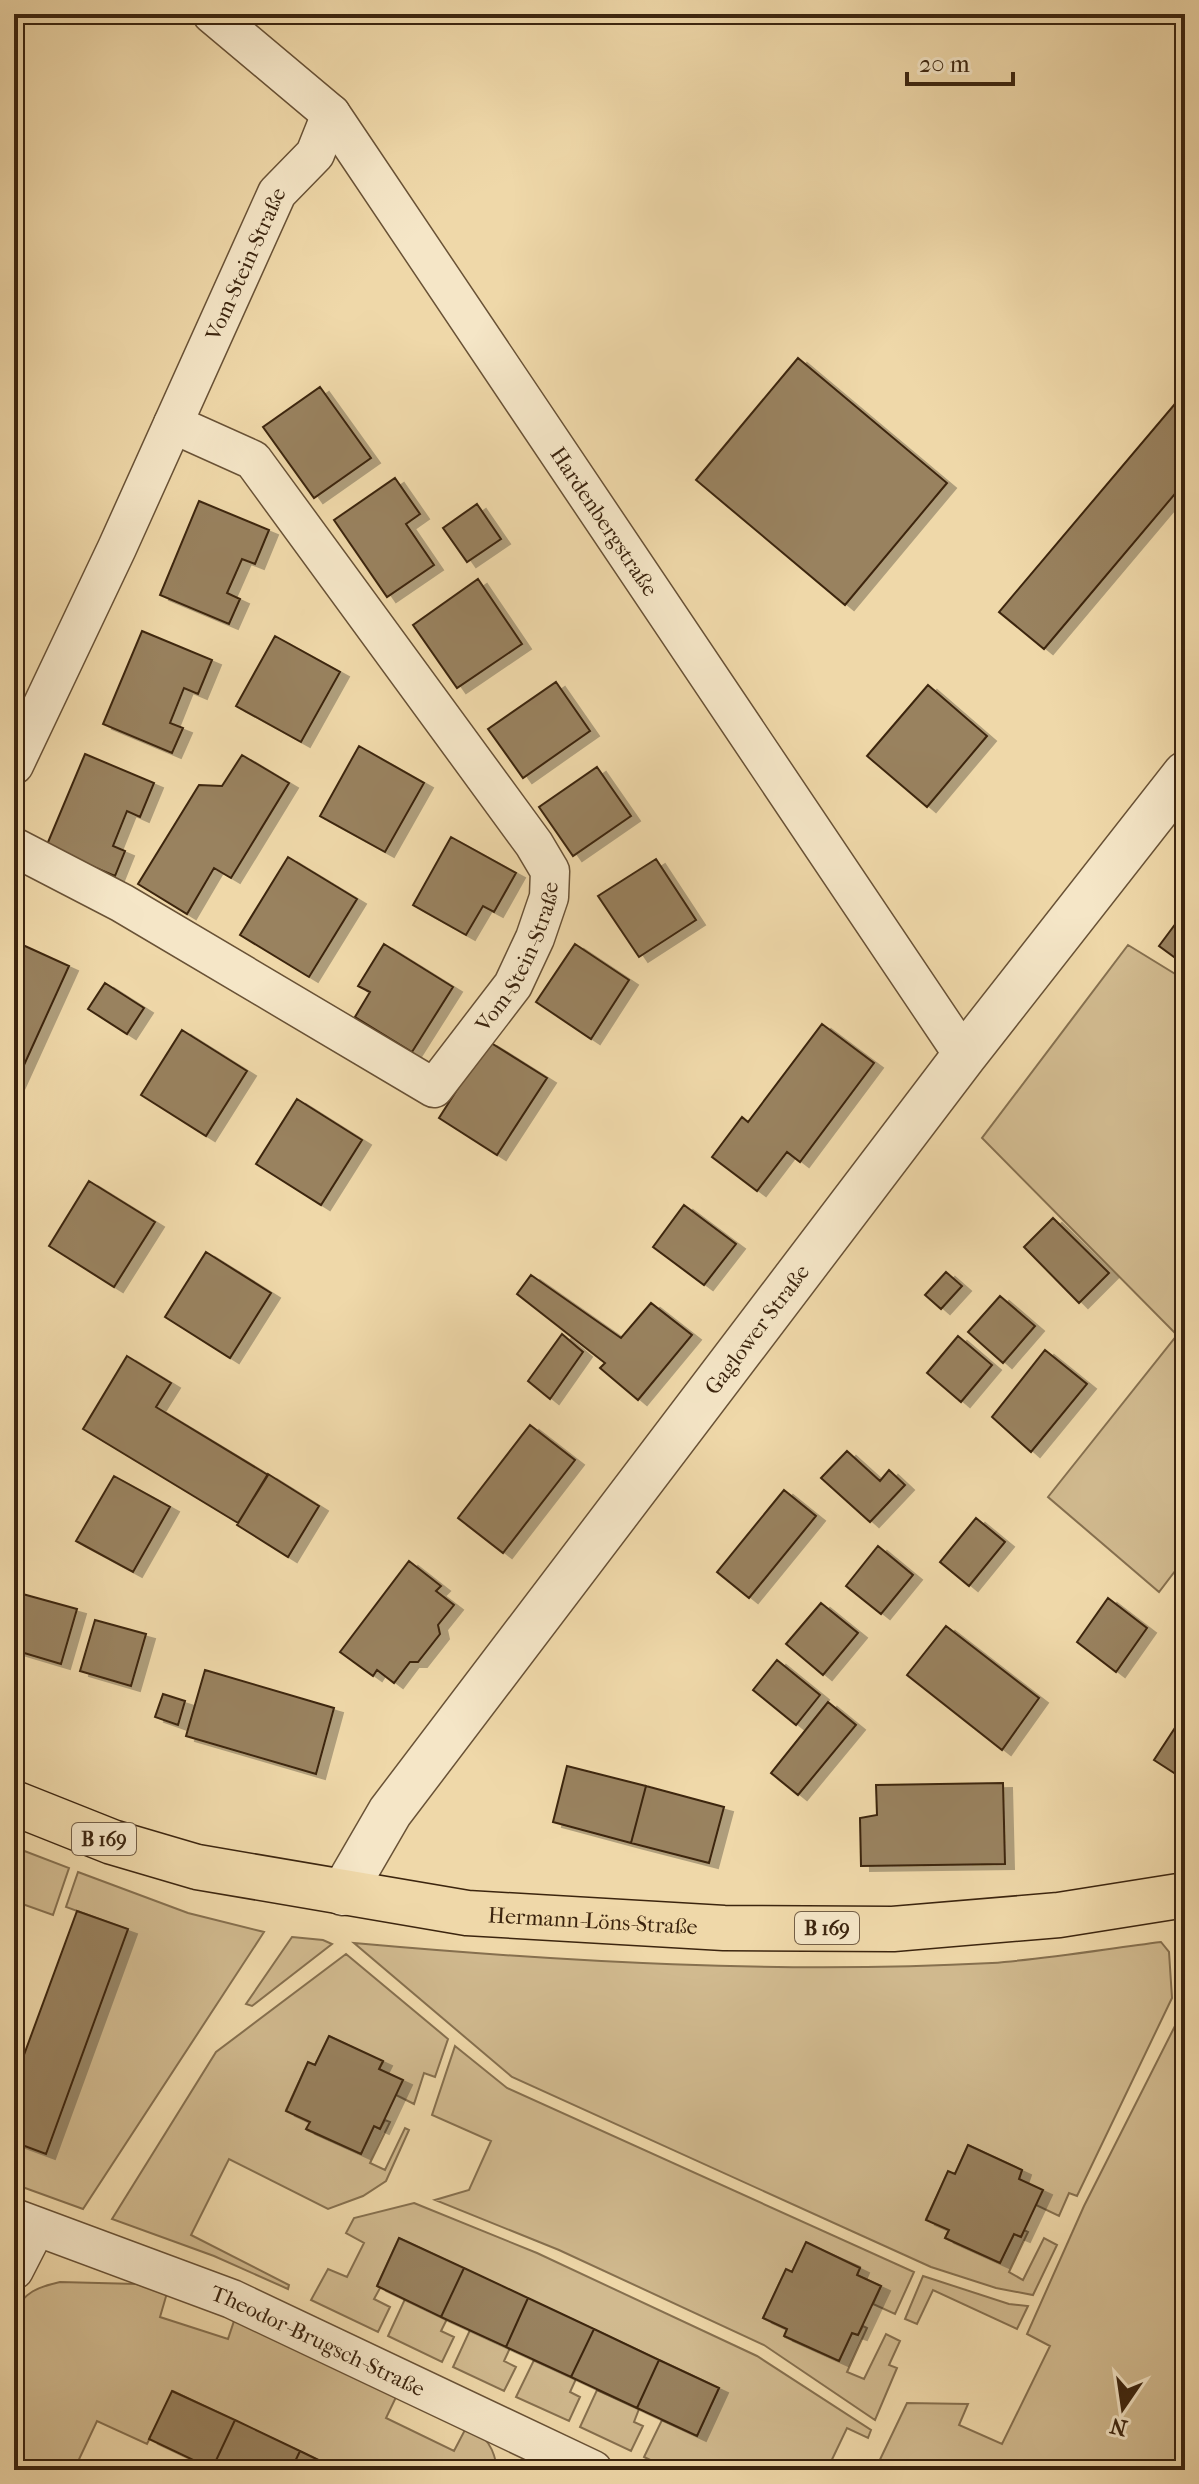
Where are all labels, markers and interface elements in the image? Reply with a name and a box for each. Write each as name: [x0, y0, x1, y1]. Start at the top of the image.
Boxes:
scale bar: [907, 36, 1013, 86]
text: 20 m: [919, 50, 970, 78]
street label: Vom-Stein-Straße: [200, 184, 292, 346]
street label: Hardenbergstraße: [544, 442, 663, 601]
street label: Vom-Stein-Straße: [470, 881, 564, 1038]
street label: Gaglower Straße: [700, 1259, 815, 1400]
road number: B 169: [72, 1823, 136, 1855]
street label: Hermann-Löns-Straße: [487, 1902, 698, 1940]
road number: B 169: [795, 1912, 859, 1944]
street label: Theodor-Brugsch-Straße: [207, 2280, 429, 2402]
north arrow: [1083, 2368, 1163, 2448]
text: N: [1107, 2412, 1130, 2441]

